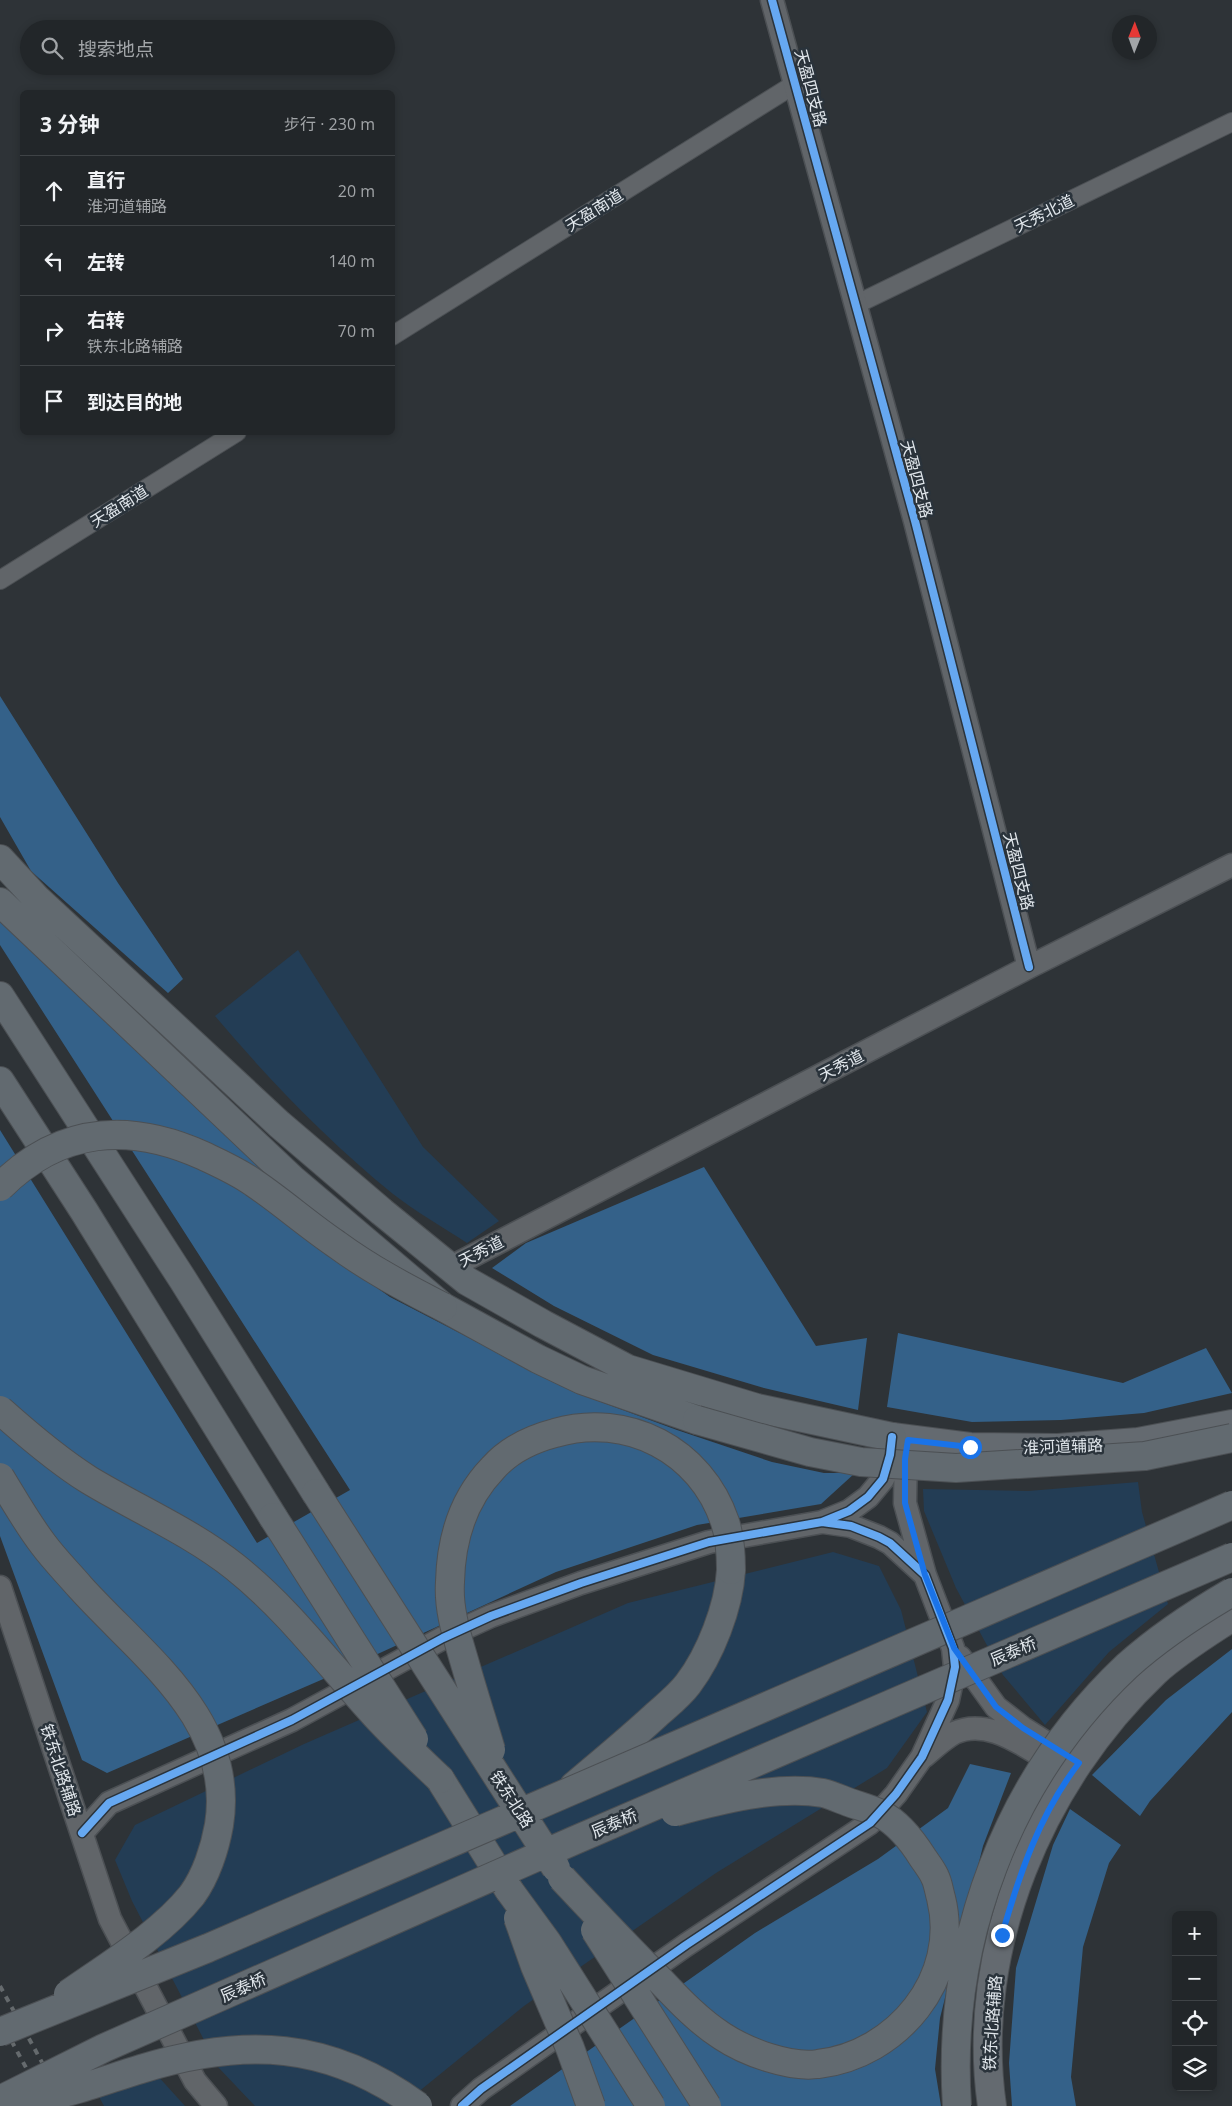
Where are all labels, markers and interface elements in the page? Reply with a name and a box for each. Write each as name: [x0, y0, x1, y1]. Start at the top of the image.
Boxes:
north arrow: [1112, 15, 1157, 60]
search box: [20, 20, 395, 75]
icon: search: [38, 34, 66, 62]
text: 搜索地点: [78, 36, 154, 62]
street label: 天盈四支路: [790, 47, 832, 129]
text: 3 分钟: [40, 110, 99, 138]
text: 步行 · 230 m: [284, 113, 375, 135]
text: 直行: [87, 167, 125, 193]
icon: ahead: [40, 177, 68, 205]
text: 20 m: [338, 180, 375, 202]
street label: 天盈南道: [561, 184, 627, 236]
street label: 天秀北道: [1010, 189, 1078, 237]
text: 淮河道辅路: [87, 195, 167, 217]
icon: left: [40, 247, 68, 275]
text: 左转: [87, 249, 125, 275]
text: 140 m: [329, 250, 375, 272]
text: 右转: [87, 307, 125, 333]
icon: right: [40, 317, 68, 345]
text: 70 m: [338, 320, 375, 342]
text: 铁东北路辅路: [87, 335, 183, 357]
icon: arrive: [40, 387, 68, 415]
text: 到达目的地: [87, 389, 182, 415]
street label: 天盈四支路: [896, 438, 938, 520]
street label: 天盈南道: [86, 480, 152, 532]
street label: 天盈四支路: [999, 830, 1039, 912]
street label: 天秀道: [815, 1044, 867, 1086]
street label: 天秀道: [455, 1230, 507, 1272]
street label: 淮河道辅路: [1023, 1434, 1103, 1458]
route start: [959, 1436, 982, 1459]
street label: 辰泰桥: [987, 1631, 1039, 1671]
street label: 铁东北路辅路: [36, 1721, 86, 1819]
street label: 铁东北路: [485, 1766, 539, 1832]
street label: 辰泰桥: [588, 1803, 640, 1843]
map controls: [1172, 1911, 1217, 2091]
button: +: [1172, 1911, 1217, 1956]
route end: [991, 1924, 1014, 1947]
button: −: [1172, 1956, 1217, 2001]
street label: 辰泰桥: [217, 1967, 269, 2007]
street label: 铁东北路辅路: [978, 1974, 1006, 2072]
button: locate: [1172, 2001, 1217, 2046]
button: layers: [1172, 2046, 1217, 2091]

